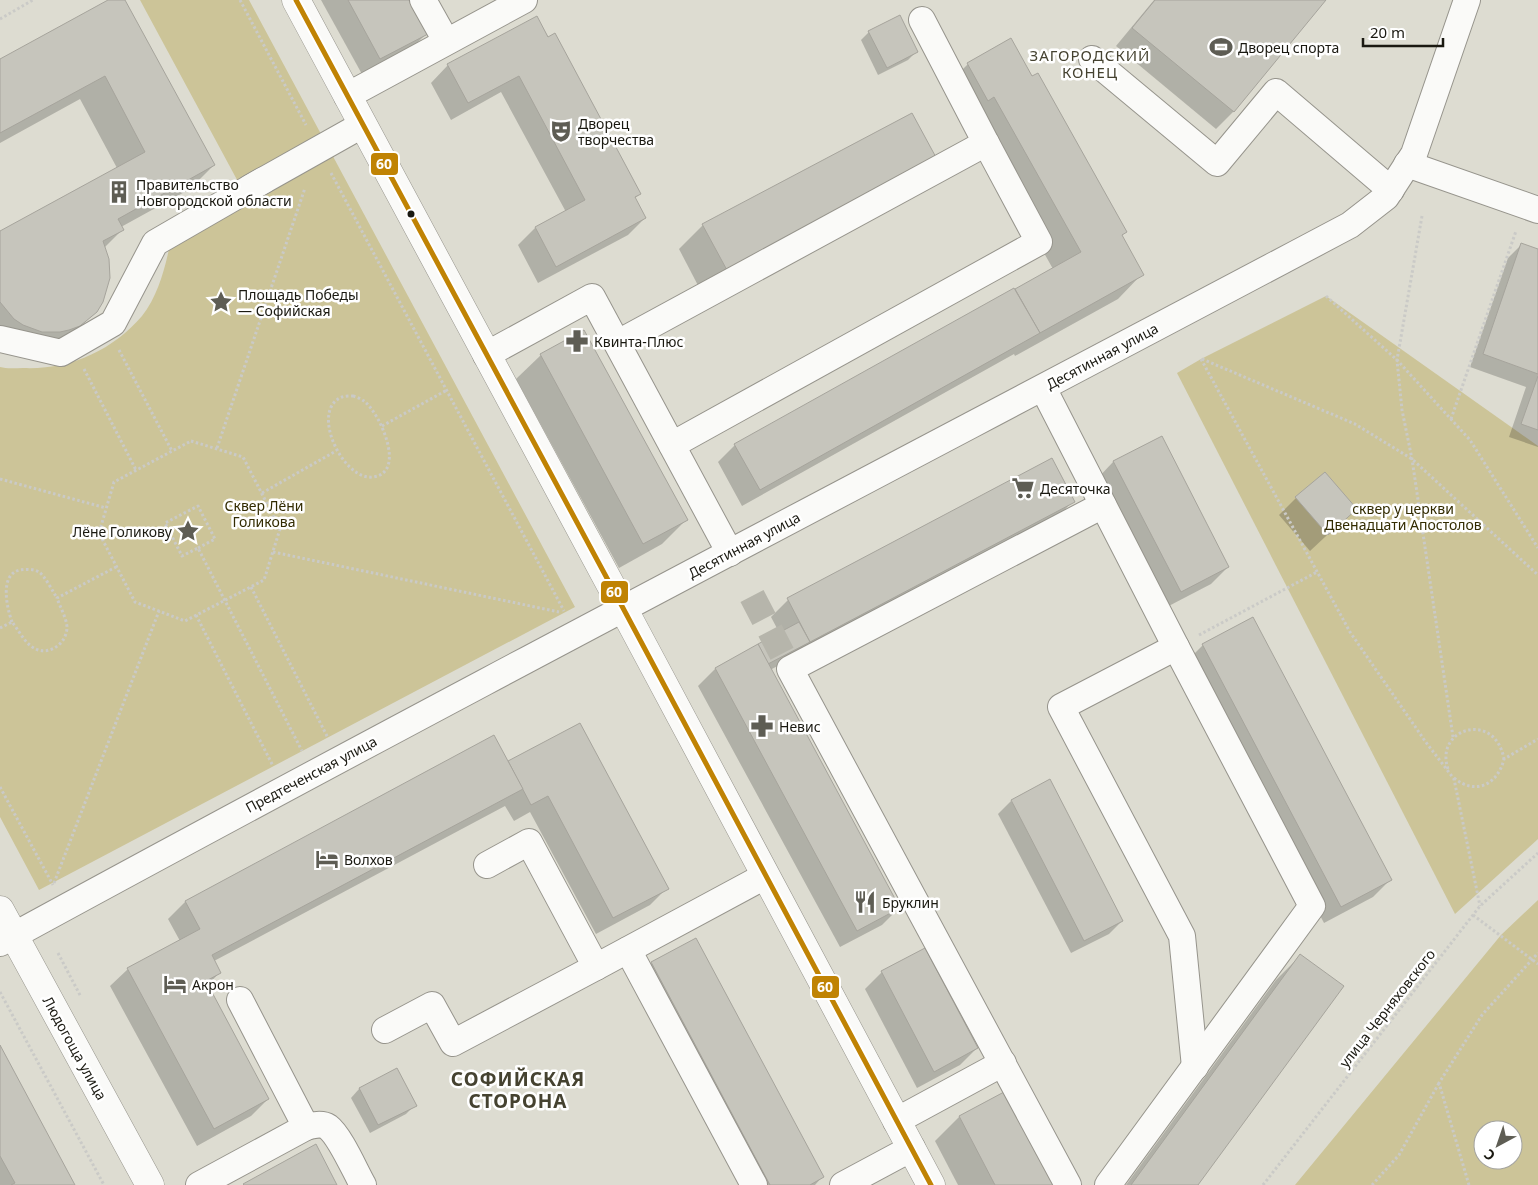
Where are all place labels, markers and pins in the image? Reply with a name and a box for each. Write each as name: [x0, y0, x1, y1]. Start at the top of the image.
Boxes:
sports icon: Дворец спорта: [1208, 34, 1234, 60]
place label: Дворец спорта: [1238, 38, 1339, 57]
place label: Дворец творчества: [578, 114, 654, 149]
theatre icon: Дворец творчества: [548, 118, 574, 144]
place label: Правительство Новгородской области: [136, 175, 292, 210]
building icon: Правительство Новгородской области: [106, 179, 132, 205]
unlabelled marker: [406, 209, 416, 219]
place label: Площадь Победы — Софийская: [238, 285, 359, 320]
place icon: Площадь Победы — Софийская: [208, 289, 234, 315]
pharmacy icon: Квинта-Плюс: [564, 328, 590, 354]
place label: Квинта-Плюс: [594, 332, 683, 351]
supermarket icon: Десяточка: [1010, 475, 1036, 501]
place label: Десяточка: [1040, 479, 1111, 498]
place icon: Лёне Голикову: [175, 518, 201, 544]
place label: Лёне Голикову: [72, 522, 173, 541]
pharmacy icon: Невис: [749, 713, 775, 739]
place label: Невис: [779, 717, 821, 736]
hotel icon: Волхов: [314, 846, 340, 872]
place label: Волхов: [344, 850, 393, 869]
restaurant icon: Бруклин: [852, 889, 878, 915]
place label: Бруклин: [882, 893, 939, 912]
hotel icon: Акрон: [162, 971, 188, 997]
place label: Акрон: [192, 975, 234, 994]

